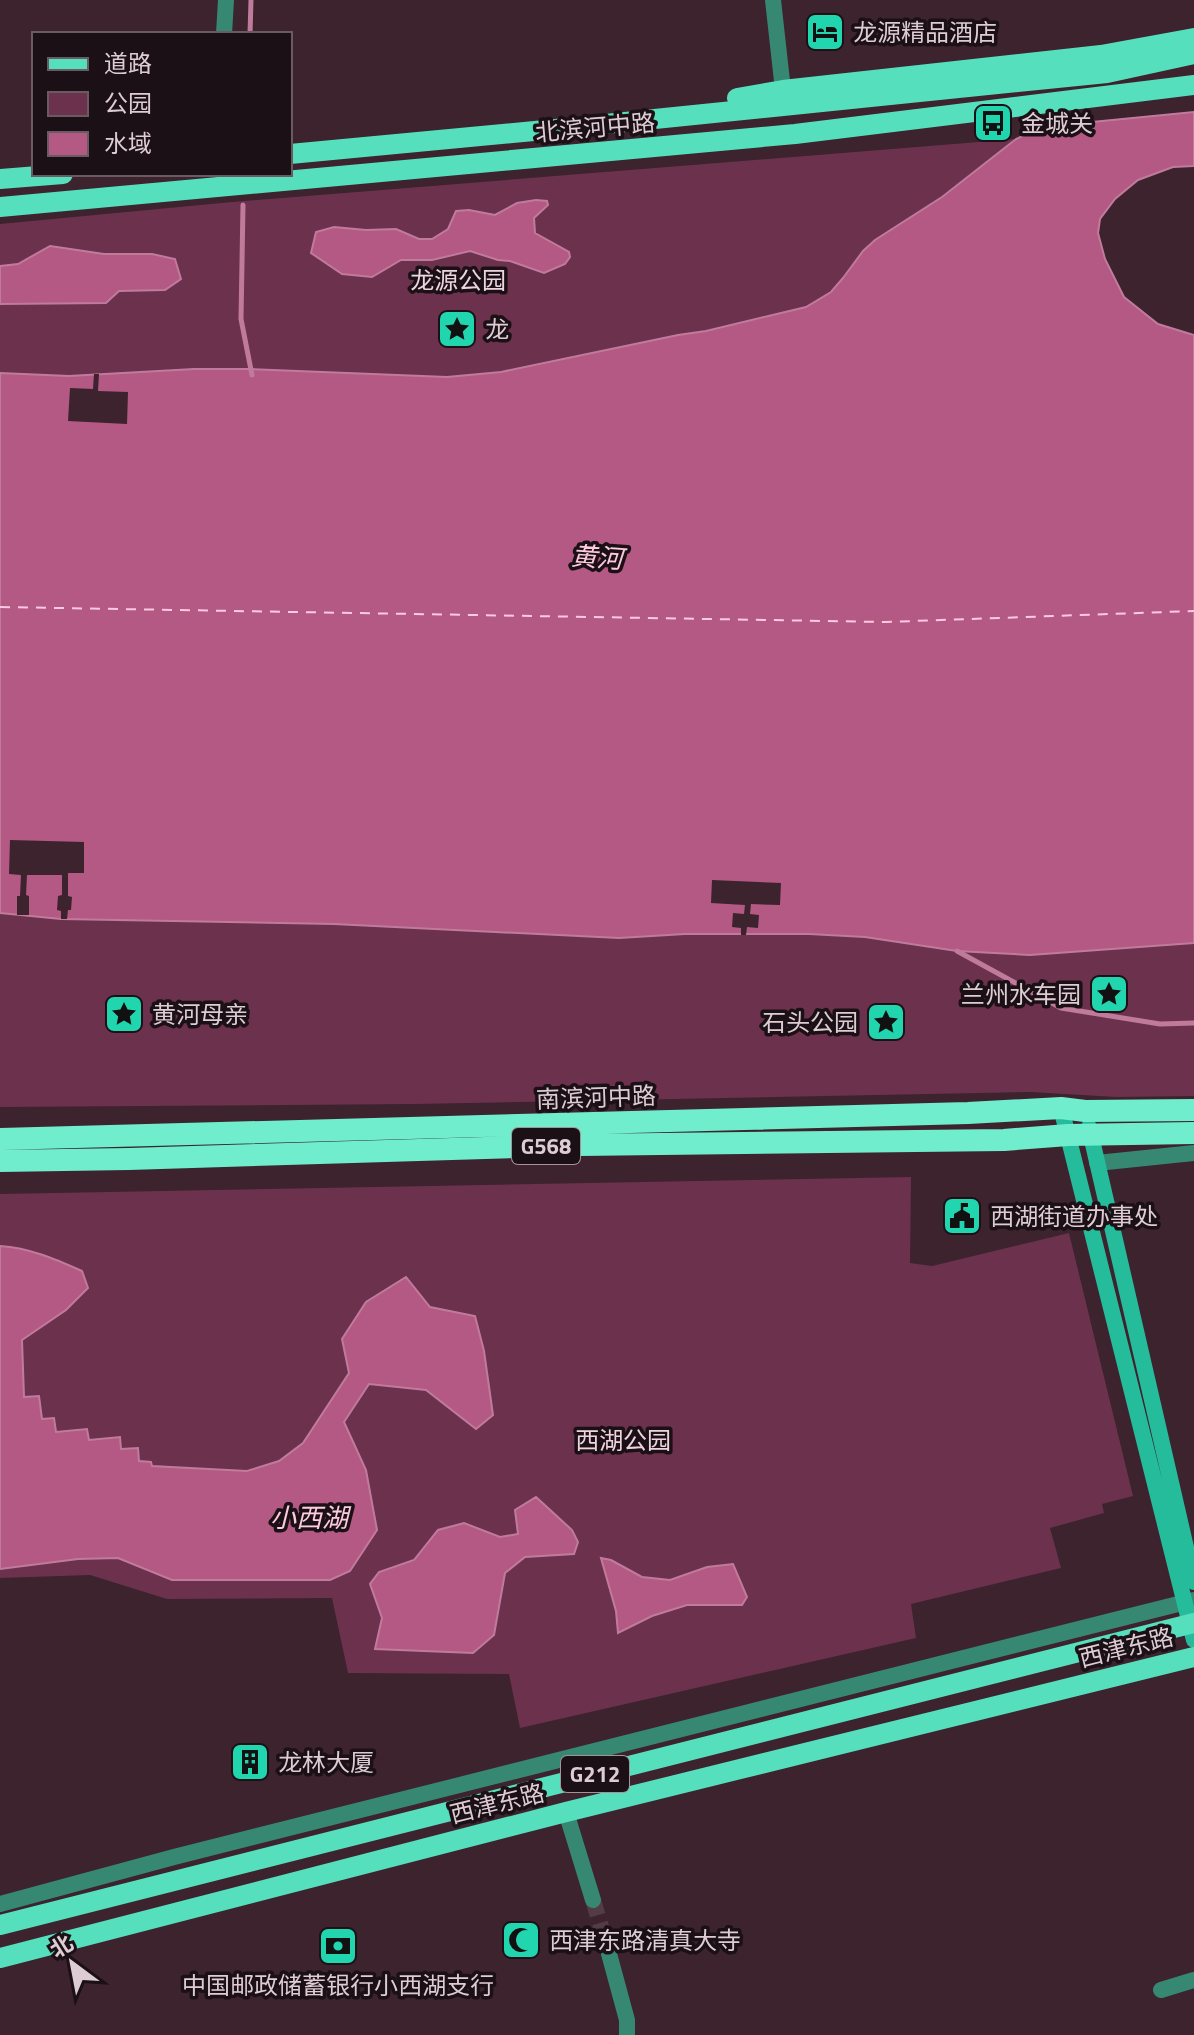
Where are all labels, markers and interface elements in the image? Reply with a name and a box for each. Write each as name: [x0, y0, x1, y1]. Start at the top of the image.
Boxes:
hotel icon: 龙源精品酒店: [804, 11, 846, 53]
place label: 龙源精品酒店: [853, 14, 997, 50]
legend: [32, 32, 292, 176]
text: 道路: [104, 45, 152, 81]
text: 公园: [104, 85, 152, 121]
bus stop icon: 金城关: [972, 102, 1014, 144]
street label: 北滨河中路: [534, 104, 656, 150]
place label: 金城关: [1021, 105, 1093, 141]
text: 水域: [104, 125, 152, 161]
park label: 龙源公园: [410, 262, 506, 298]
place icon: 龙: [436, 308, 478, 350]
place label: 龙: [485, 311, 509, 347]
water label: 黄河: [570, 536, 629, 579]
place icon: 兰州水车园: [1088, 973, 1130, 1015]
place label: 兰州水车园: [961, 976, 1081, 1012]
place icon: 黄河母亲: [103, 993, 145, 1035]
place label: 黄河母亲: [152, 996, 248, 1032]
place icon: 石头公园: [865, 1001, 907, 1043]
place label: 石头公园: [762, 1004, 858, 1040]
street label: 南滨河中路: [535, 1077, 657, 1117]
road number: G568: [512, 1128, 580, 1164]
public building icon: 西湖街道办事处: [941, 1195, 983, 1237]
place label: 西湖街道办事处: [990, 1198, 1158, 1234]
park label: 西湖公园: [575, 1422, 671, 1458]
water label: 小西湖: [270, 1498, 352, 1537]
street label: 西津东路: [1075, 1618, 1177, 1676]
building icon: 龙林大厦: [229, 1741, 271, 1783]
place label: 龙林大厦: [278, 1744, 374, 1780]
road number: G212: [561, 1756, 629, 1792]
street label: 西津东路: [446, 1774, 548, 1832]
mosque icon: 西津东路清真大寺: [500, 1919, 542, 1961]
place label: 西津东路清真大寺: [549, 1922, 741, 1958]
north arrow: [32, 1923, 112, 2003]
bank icon: 中国邮政储蓄银行小西湖支行: [317, 1925, 359, 1967]
text: 北: [43, 1926, 80, 1966]
place label: 中国邮政储蓄银行小西湖支行: [182, 1967, 494, 2003]

